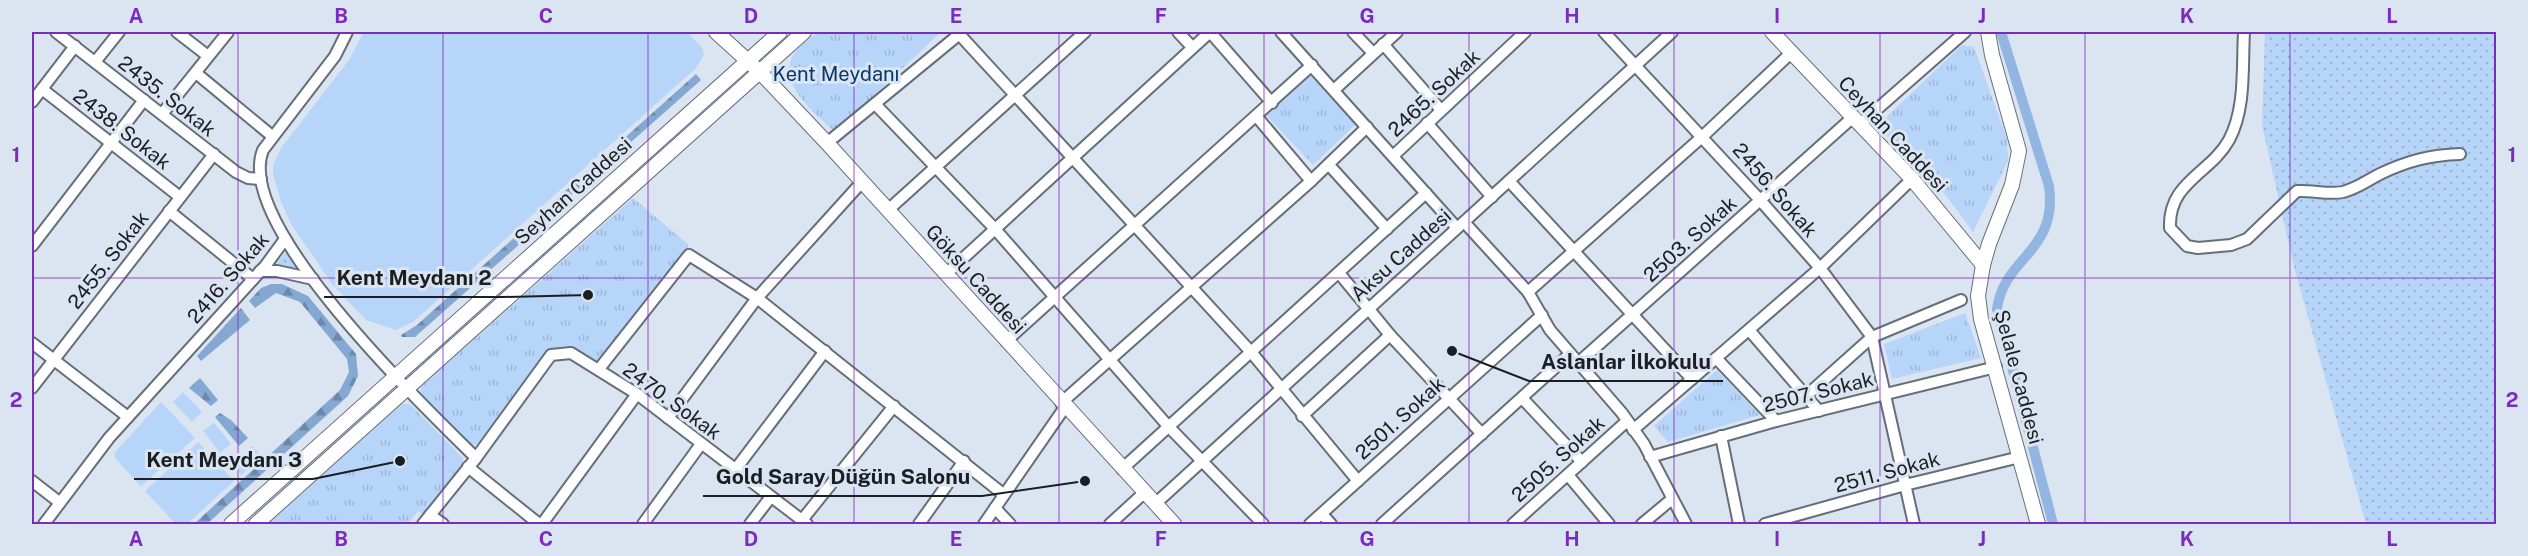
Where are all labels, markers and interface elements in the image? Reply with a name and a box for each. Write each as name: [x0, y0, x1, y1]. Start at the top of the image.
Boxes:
text: A: [129, 4, 143, 28]
text: B: [334, 4, 348, 28]
text: C: [539, 4, 553, 28]
text: D: [744, 4, 758, 28]
text: E: [950, 4, 962, 28]
text: F: [1155, 4, 1167, 28]
text: G: [1359, 4, 1375, 28]
text: H: [1564, 4, 1580, 28]
text: I: [1774, 4, 1780, 28]
text: J: [1978, 4, 1986, 28]
text: K: [2180, 4, 2194, 28]
text: L: [2386, 4, 2398, 28]
street label: 2465. Sokak: [1383, 44, 1485, 142]
street label: 2435. Sokak: [113, 50, 221, 142]
park label: Kent Meydanı: [773, 62, 899, 86]
street label: Ceyhan Caddesi: [1833, 71, 1953, 197]
street label: 2438. Sokak: [68, 83, 176, 175]
street label: Seyhan Caddesi: [510, 132, 636, 250]
street label: 2456. Sokak: [1728, 138, 1822, 242]
text: 1: [12, 143, 20, 167]
text: 1: [2508, 143, 2516, 167]
street label: 2503. Sokak: [1639, 191, 1741, 287]
street label: Aksu Caddesi: [1346, 204, 1456, 306]
street label: 2455. Sokak: [62, 206, 154, 314]
street label: Göksu Caddesi: [921, 220, 1031, 338]
street label: 2416. Sokak: [182, 228, 274, 328]
callout: Kent Meydanı 2: [324, 258, 503, 297]
text: Kent Meydanı 2: [336, 265, 492, 290]
street label: Şelale Caddesi: [1990, 307, 2048, 447]
callout: Aslanlar İlkokulu: [1529, 342, 1723, 381]
text: Aslanlar İlkokulu: [1541, 349, 1711, 374]
street label: 2470. Sokak: [618, 357, 726, 445]
street label: 2507. Sokak: [1760, 367, 1876, 417]
street label: 2501. Sokak: [1350, 372, 1450, 464]
text: 2: [10, 388, 22, 412]
text: 2: [2506, 388, 2518, 412]
street label: 2505. Sokak: [1507, 411, 1609, 507]
callout: Kent Meydanı 3: [134, 440, 313, 479]
street label: 2511. Sokak: [1832, 446, 1942, 498]
text: Kent Meydanı 3: [146, 447, 302, 472]
callout: Gold Saray Düğün Salonu: [703, 457, 982, 496]
text: Gold Saray Düğün Salonu: [716, 464, 970, 489]
text: A: [129, 527, 143, 551]
text: B: [334, 527, 348, 551]
text: C: [539, 527, 553, 551]
text: D: [744, 527, 758, 551]
text: E: [950, 527, 962, 551]
text: F: [1155, 527, 1167, 551]
text: G: [1359, 527, 1375, 551]
text: H: [1564, 527, 1580, 551]
text: I: [1774, 527, 1780, 551]
text: J: [1978, 527, 1986, 551]
text: K: [2180, 527, 2194, 551]
text: L: [2386, 527, 2398, 551]

